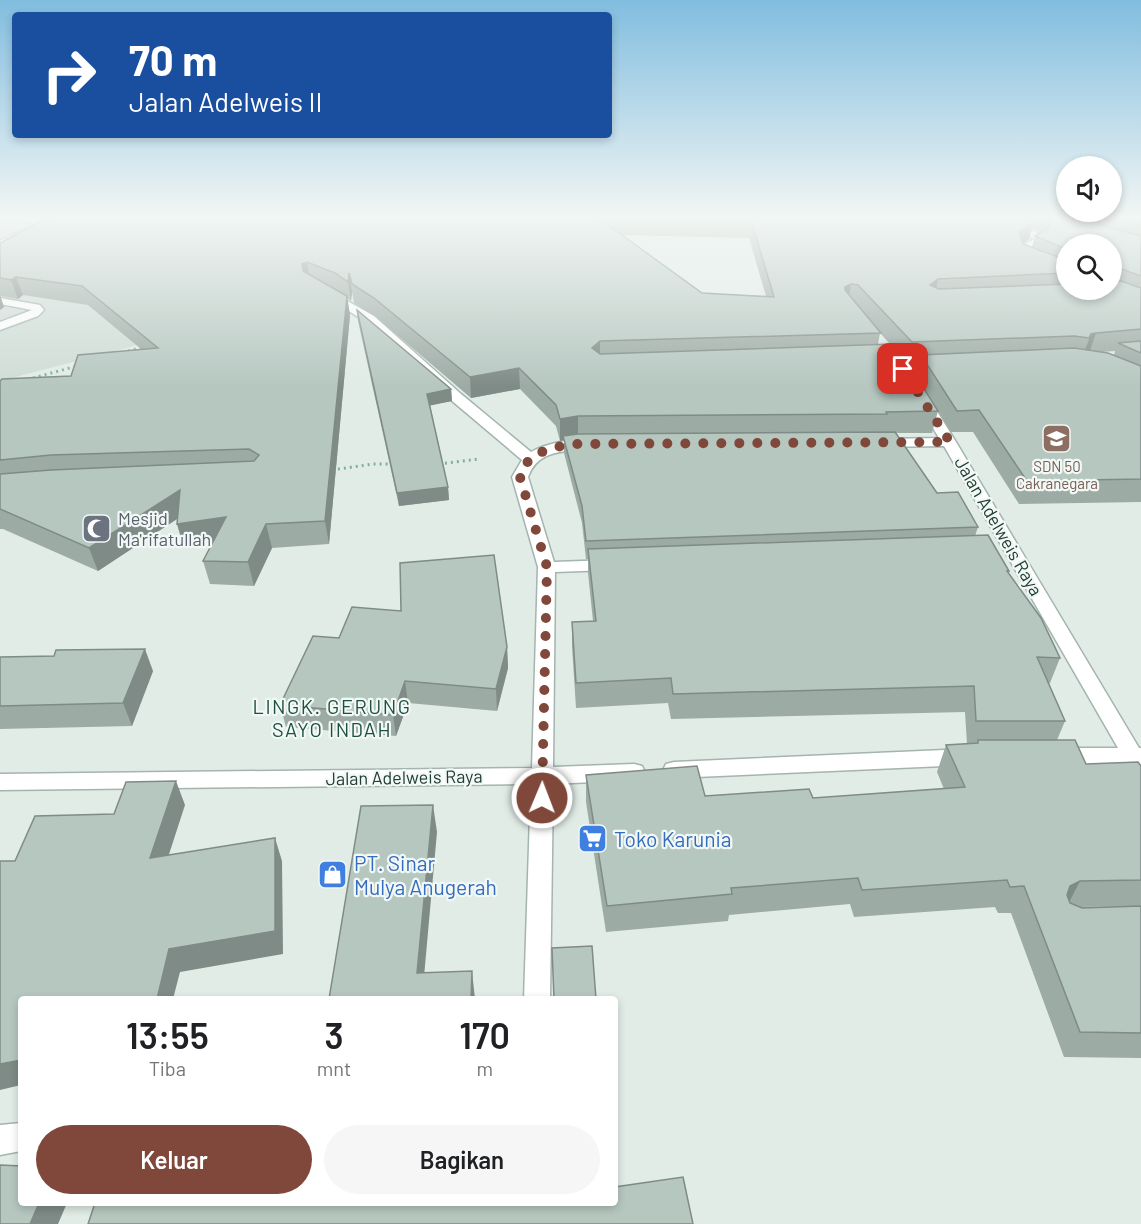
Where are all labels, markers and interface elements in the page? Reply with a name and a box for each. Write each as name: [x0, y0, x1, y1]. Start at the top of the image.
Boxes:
text: 70 m: [129, 34, 217, 84]
icon: right: [30, 36, 108, 114]
text: Jalan Adelweis II: [129, 85, 322, 117]
map controls: [1056, 156, 1122, 300]
button: sound: [1056, 156, 1122, 222]
button: search: [1056, 234, 1122, 300]
pin: [877, 343, 928, 394]
icon: arrive: [886, 352, 919, 385]
school or university icon: SDN 50 Cakranegara: [1041, 423, 1073, 455]
street label: Jalan Adelweis Raya: [950, 453, 1048, 599]
place label: SDN 50 Cakranegara: [1016, 457, 1098, 492]
place label: Mesjid Ma'rifatullah: [118, 507, 211, 550]
mosque icon: Mesjid Ma'rifatullah: [81, 512, 113, 544]
district label: LINGK. GERUNG SAYO INDAH: [253, 694, 411, 741]
street label: Jalan Adelweis Raya: [325, 765, 483, 789]
position arrow: [510, 766, 574, 830]
supermarket icon: Toko Karunia: [577, 822, 609, 854]
place label: Toko Karunia: [614, 826, 732, 851]
place label: PT. Sinar Mulya Anugerah: [354, 850, 497, 899]
shop icon: PT. Sinar Mulya Anugerah: [317, 858, 349, 890]
text: 13:55: [126, 1013, 209, 1056]
text: 3: [324, 1013, 344, 1056]
text: 170: [459, 1013, 510, 1056]
text: Tiba: [149, 1056, 186, 1080]
text: mnt: [317, 1056, 351, 1080]
text: m: [476, 1056, 493, 1080]
button: Keluar: [36, 1125, 312, 1194]
button: Bagikan: [324, 1125, 600, 1194]

